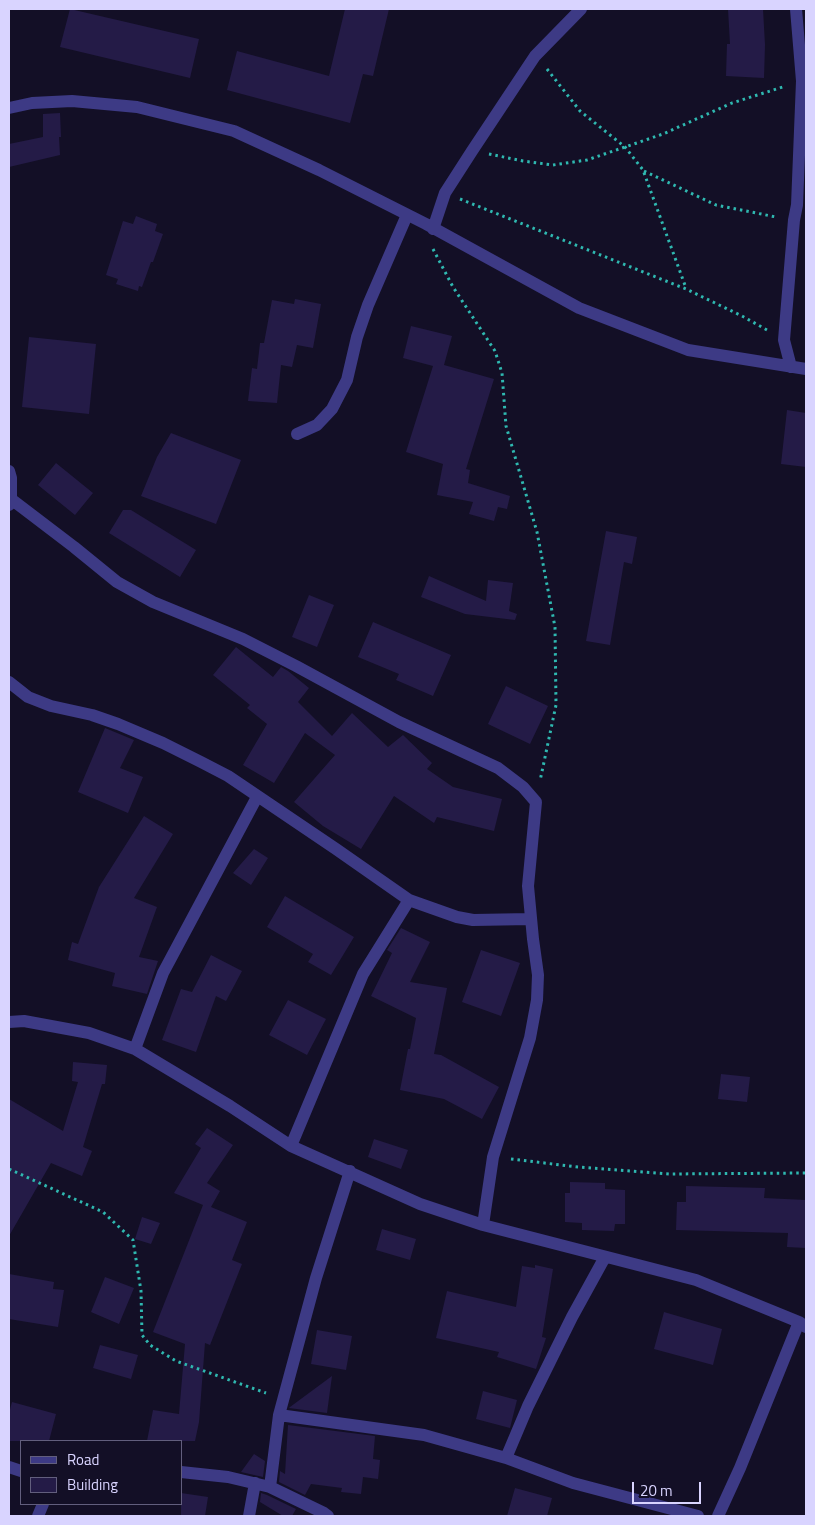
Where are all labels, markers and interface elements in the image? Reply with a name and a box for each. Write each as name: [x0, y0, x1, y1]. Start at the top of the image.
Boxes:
legend: [20, 1440, 182, 1505]
text: Road: [67, 1448, 99, 1471]
scale bar: [635, 1472, 704, 1504]
text: Building: [67, 1473, 118, 1496]
text: 20 m: [640, 1479, 673, 1502]

